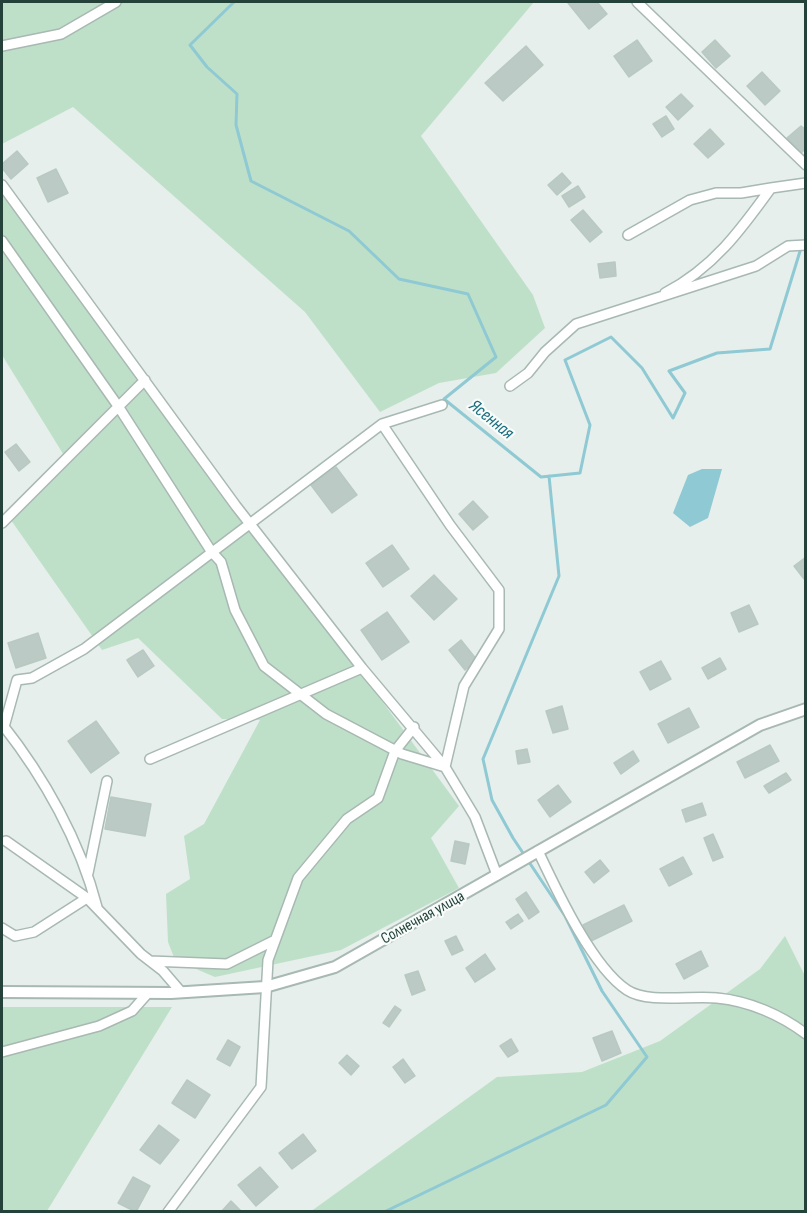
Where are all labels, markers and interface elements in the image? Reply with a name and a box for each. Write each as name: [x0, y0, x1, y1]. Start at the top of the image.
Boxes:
water label: Ясенная: [464, 396, 518, 444]
street label: Солнечная улица: [378, 887, 468, 949]

